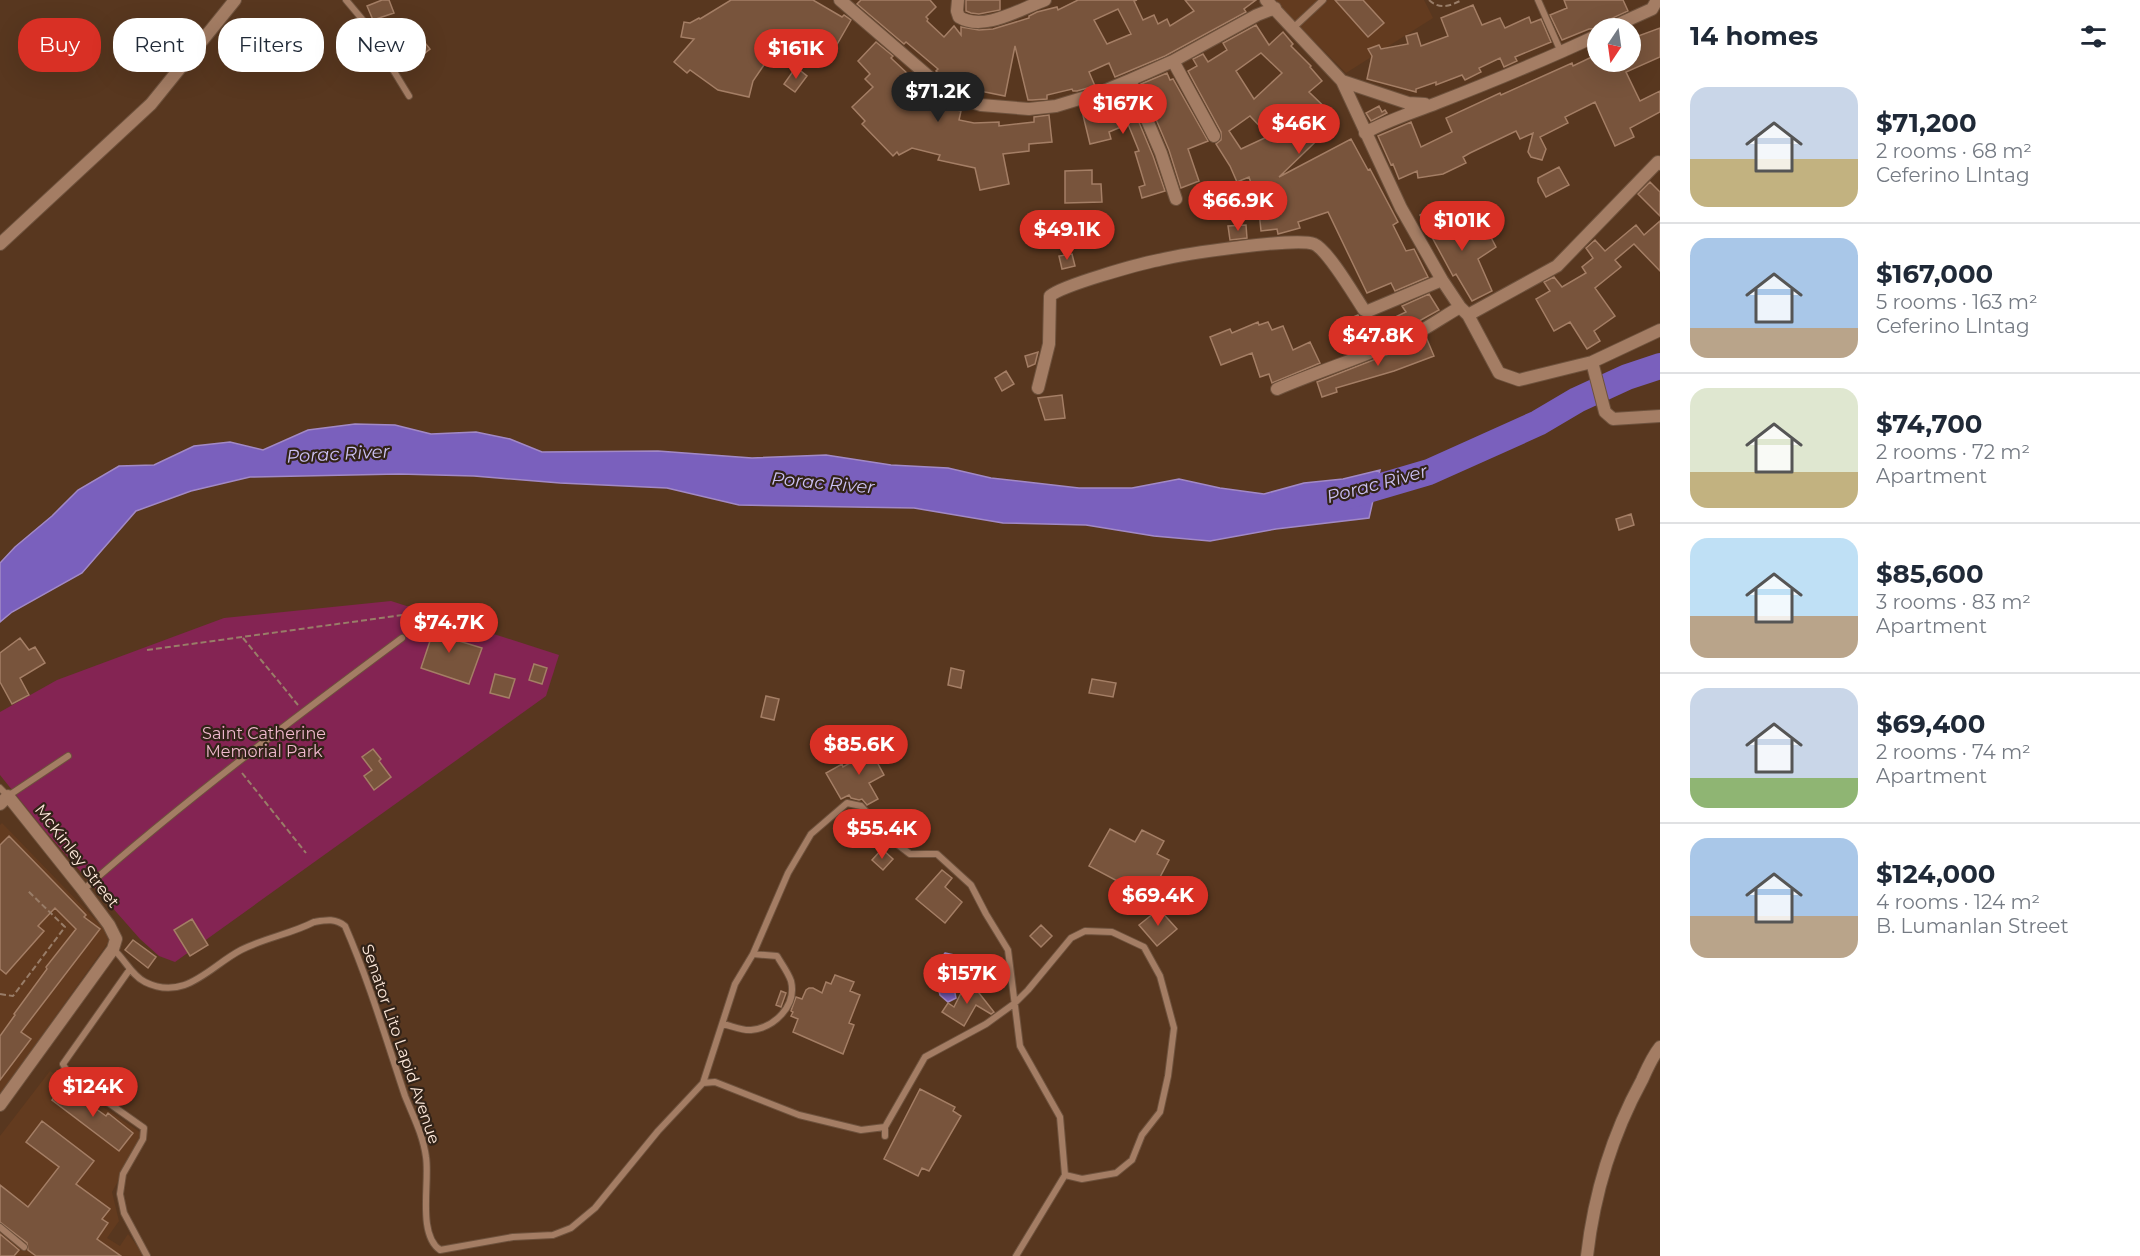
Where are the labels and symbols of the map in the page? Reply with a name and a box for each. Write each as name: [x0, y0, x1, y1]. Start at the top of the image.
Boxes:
north arrow: [1587, 18, 1641, 72]
pin: $161K: [754, 29, 838, 80]
pin: $71.2K: [889, 72, 987, 123]
pin: $167K: [1081, 84, 1165, 135]
pin: $46K: [1263, 104, 1335, 155]
pin: $66.9K: [1189, 181, 1287, 232]
pin: $101K: [1420, 201, 1504, 252]
pin: $49.1K: [1018, 210, 1116, 261]
pin: $47.8K: [1329, 316, 1427, 367]
water label: Porac River: [286, 440, 391, 468]
water label: Porac River: [1324, 460, 1431, 508]
water label: Porac River: [771, 468, 876, 499]
pin: $74.7K: [400, 603, 498, 654]
park label: Saint Catherine Memorial Park: [202, 724, 326, 761]
pin: $85.6K: [810, 725, 908, 776]
street label: McKinley Street: [31, 801, 124, 912]
pin: $55.4K: [833, 809, 931, 860]
pin: $69.4K: [1109, 876, 1207, 927]
street label: Senator Lito Lapid Avenue: [358, 942, 444, 1146]
pin: $157K: [925, 954, 1009, 1005]
pin: $124K: [51, 1067, 135, 1118]

